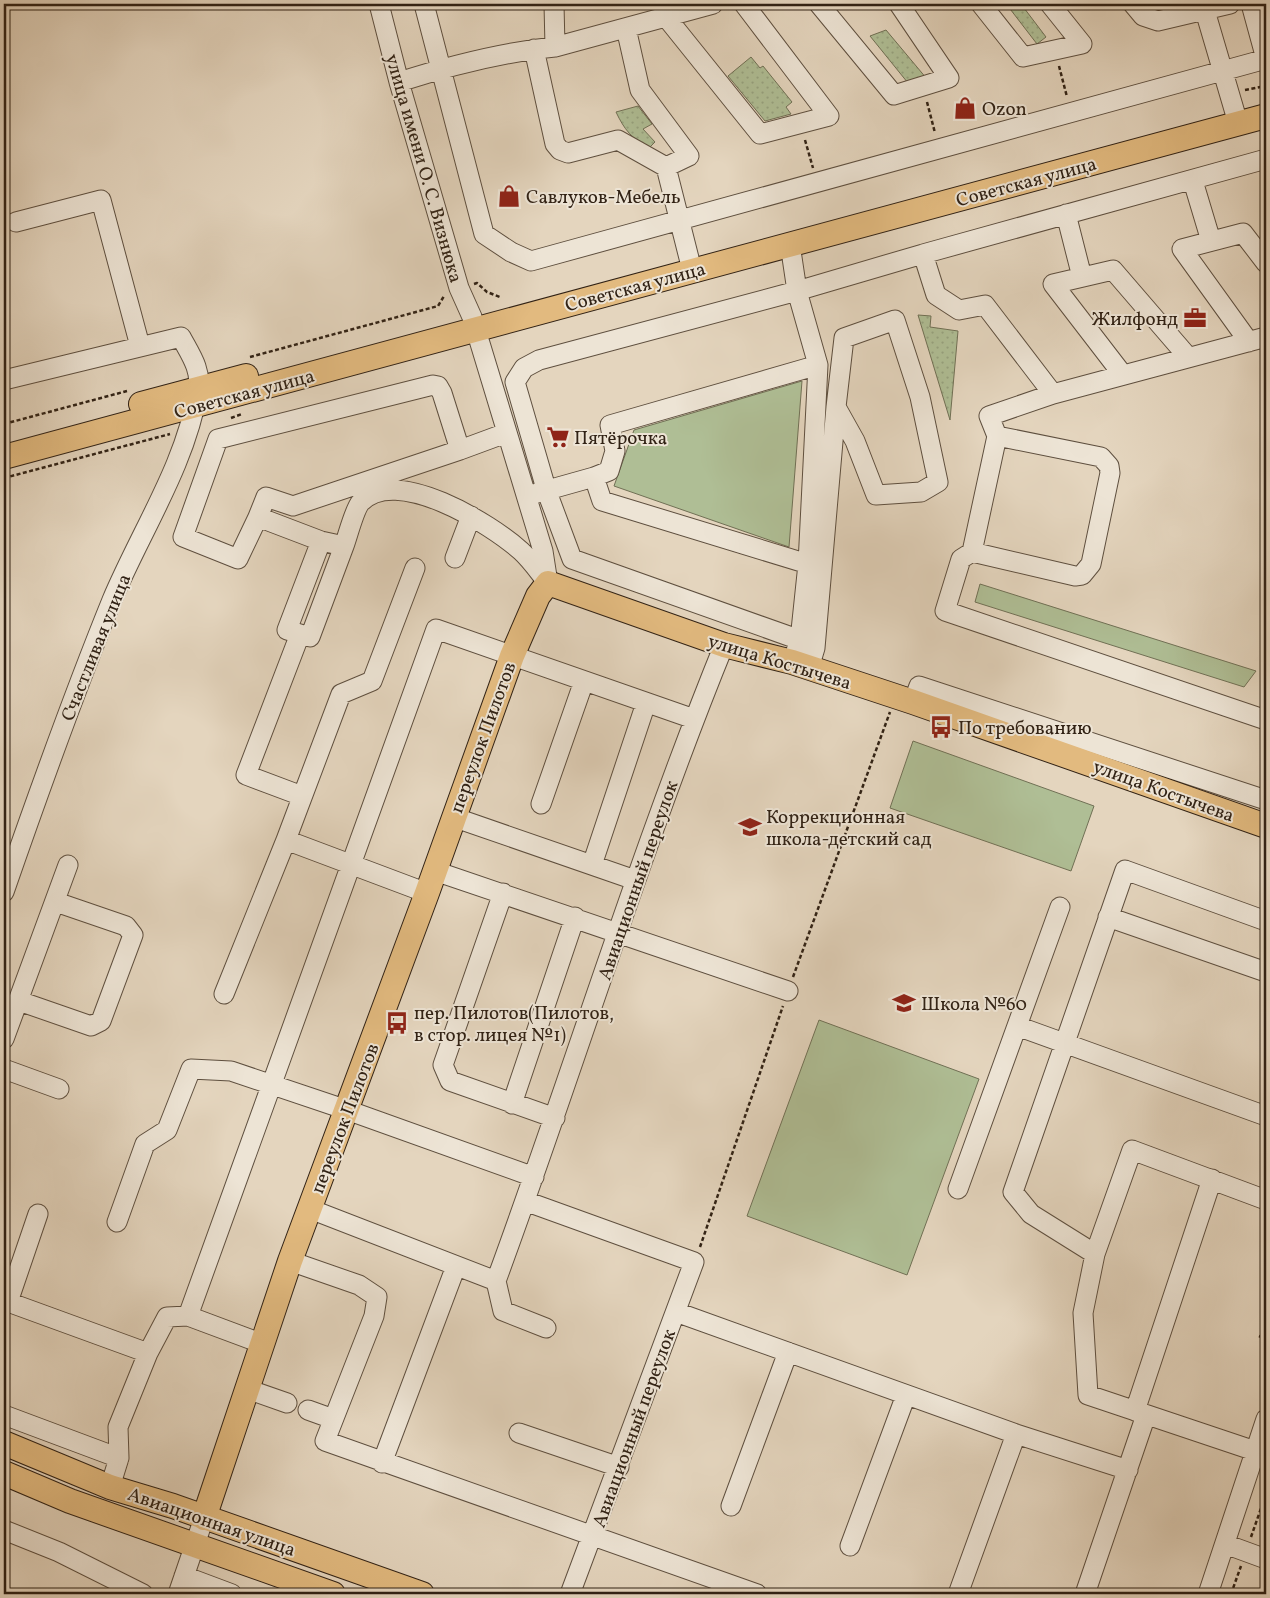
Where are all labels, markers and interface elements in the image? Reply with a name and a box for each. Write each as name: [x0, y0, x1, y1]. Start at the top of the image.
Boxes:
street label: улица имени О. С. Визнюка: [378, 51, 468, 286]
shop icon: Ozon: [952, 95, 978, 121]
place label: Ozon: [982, 97, 1027, 123]
street label: Советская улица: [953, 152, 1100, 214]
shop icon: Савлуков-Мебель: [496, 183, 522, 209]
place label: Савлуков-Мебель: [526, 185, 680, 211]
street label: Советская улица: [562, 257, 709, 319]
office icon: Жилфонд: [1182, 305, 1208, 331]
place label: Жилфонд: [1092, 307, 1178, 333]
street label: Советская улица: [171, 364, 318, 426]
supermarket icon: Пятёрочка: [545, 424, 571, 450]
place label: Пятёрочка: [574, 426, 667, 452]
street label: Счастливая улица: [55, 570, 138, 725]
street label: улица Костычева: [704, 629, 854, 697]
street label: переулок Пилотов: [444, 658, 523, 817]
bus stop icon: По требованию: [928, 714, 954, 740]
place label: По требованию: [958, 716, 1092, 742]
street label: улица Костычева: [1089, 754, 1238, 830]
street label: Авиационный переулок: [592, 777, 685, 984]
place label: Коррекционная школа-детский сад: [766, 805, 932, 853]
school or university icon: Коррекционная школа-детский сад: [737, 814, 763, 840]
school or university icon: Школа №60: [891, 990, 917, 1016]
place label: Школа №60: [921, 992, 1027, 1018]
place label: пер. Пилотов(Пилотов, в стор. лицея №1): [414, 1001, 614, 1049]
bus stop icon: пер. Пилотов(Пилотов, в стор. лицея №1): [384, 1010, 410, 1036]
street label: переулок Пилотов: [305, 1040, 387, 1198]
street label: Авиационный переулок: [587, 1326, 683, 1532]
street label: Авиационная улица: [124, 1482, 299, 1564]

